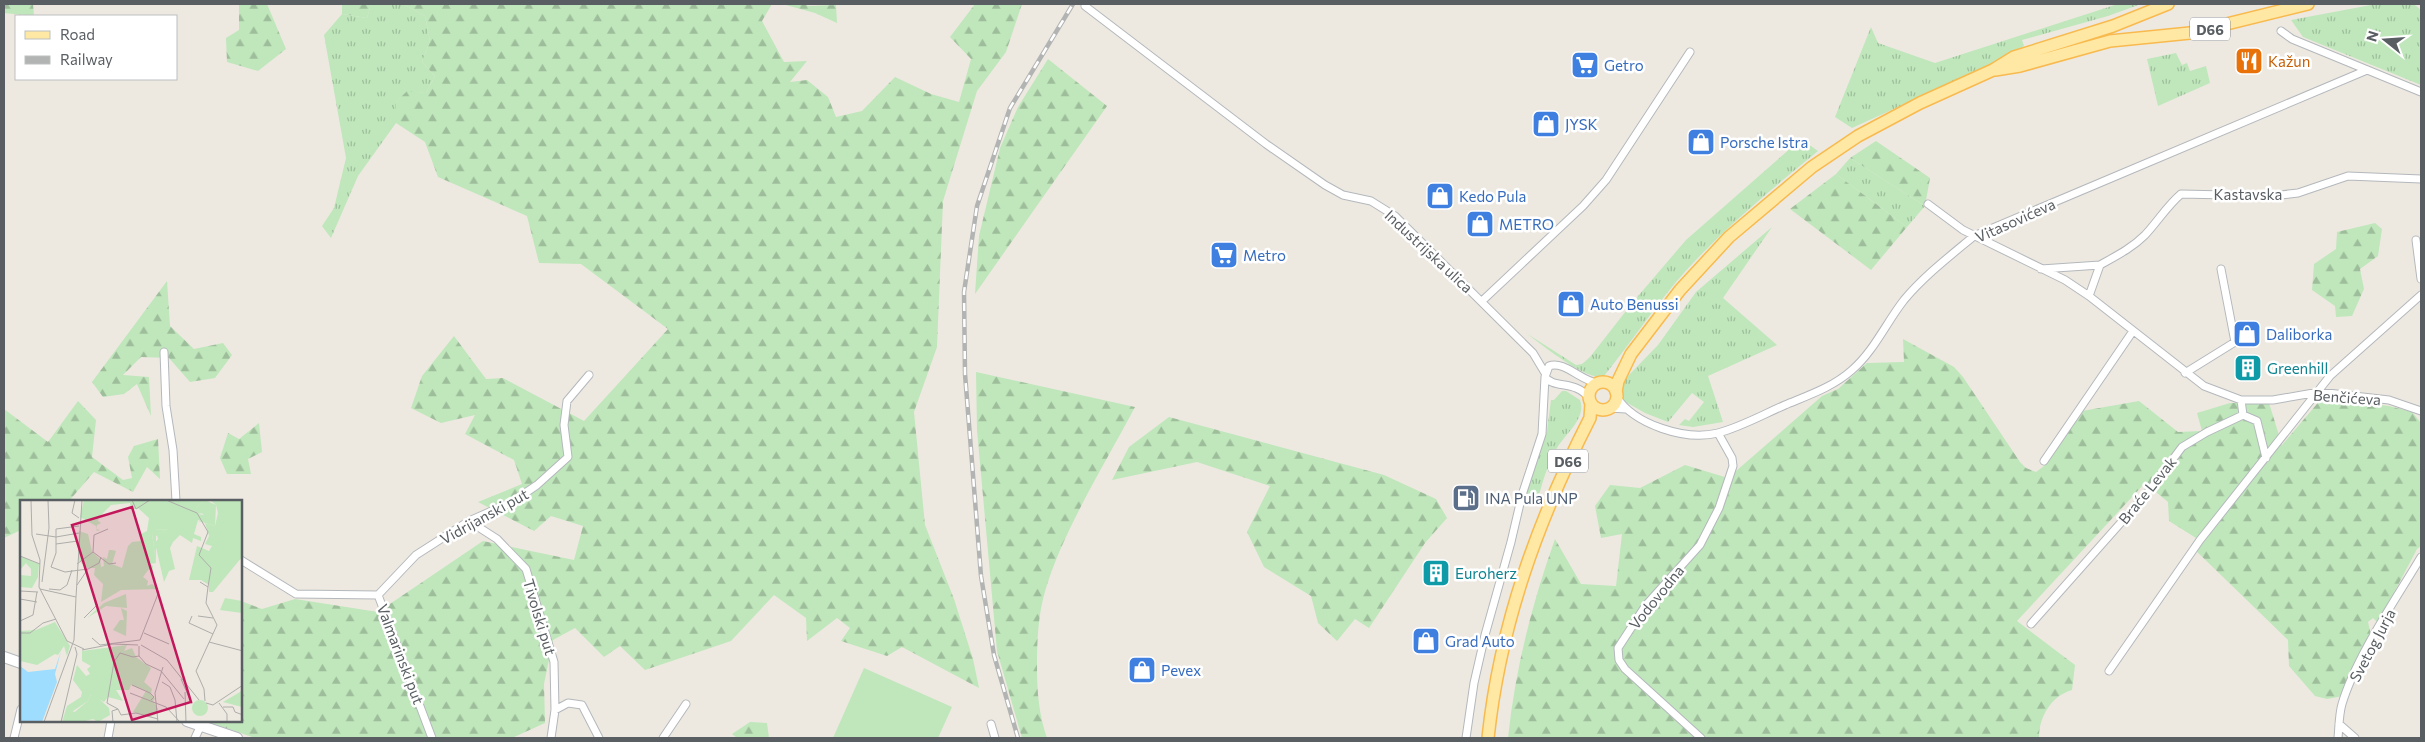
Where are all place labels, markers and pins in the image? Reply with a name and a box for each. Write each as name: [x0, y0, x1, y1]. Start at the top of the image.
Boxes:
restaurant icon: Kažun: [2234, 46, 2264, 76]
supermarket icon: Getro: [1570, 50, 1600, 80]
place label: Kažun: [2268, 52, 2310, 70]
place label: Getro: [1604, 56, 1644, 74]
shop icon: JYSK: [1531, 109, 1561, 139]
place label: JYSK: [1565, 115, 1598, 133]
shop icon: Porsche Istra: [1686, 127, 1716, 157]
place label: Porsche Istra: [1720, 133, 1808, 151]
shop icon: Kedo Pula: [1425, 181, 1455, 211]
place label: Kedo Pula: [1459, 187, 1526, 205]
shop icon: METRO: [1465, 209, 1495, 239]
place label: METRO: [1499, 215, 1554, 233]
supermarket icon: Metro: [1209, 240, 1239, 270]
place label: Metro: [1243, 246, 1286, 264]
shop icon: Auto Benussi: [1556, 289, 1586, 319]
place label: Auto Benussi: [1590, 295, 1679, 313]
shop icon: Daliborka: [2232, 319, 2262, 349]
place label: Daliborka: [2266, 325, 2332, 343]
building icon: Greenhill: [2233, 353, 2263, 383]
place label: Greenhill: [2267, 359, 2328, 377]
fuel station icon: INA Pula UNP: [1451, 483, 1481, 513]
place label: INA Pula UNP: [1485, 489, 1578, 507]
building icon: Euroherz: [1421, 558, 1451, 588]
place label: Euroherz: [1455, 564, 1517, 582]
shop icon: Grad Auto: [1411, 626, 1441, 656]
place label: Grad Auto: [1445, 632, 1515, 650]
shop icon: Pevex: [1127, 655, 1157, 685]
place label: Pevex: [1161, 661, 1201, 679]

